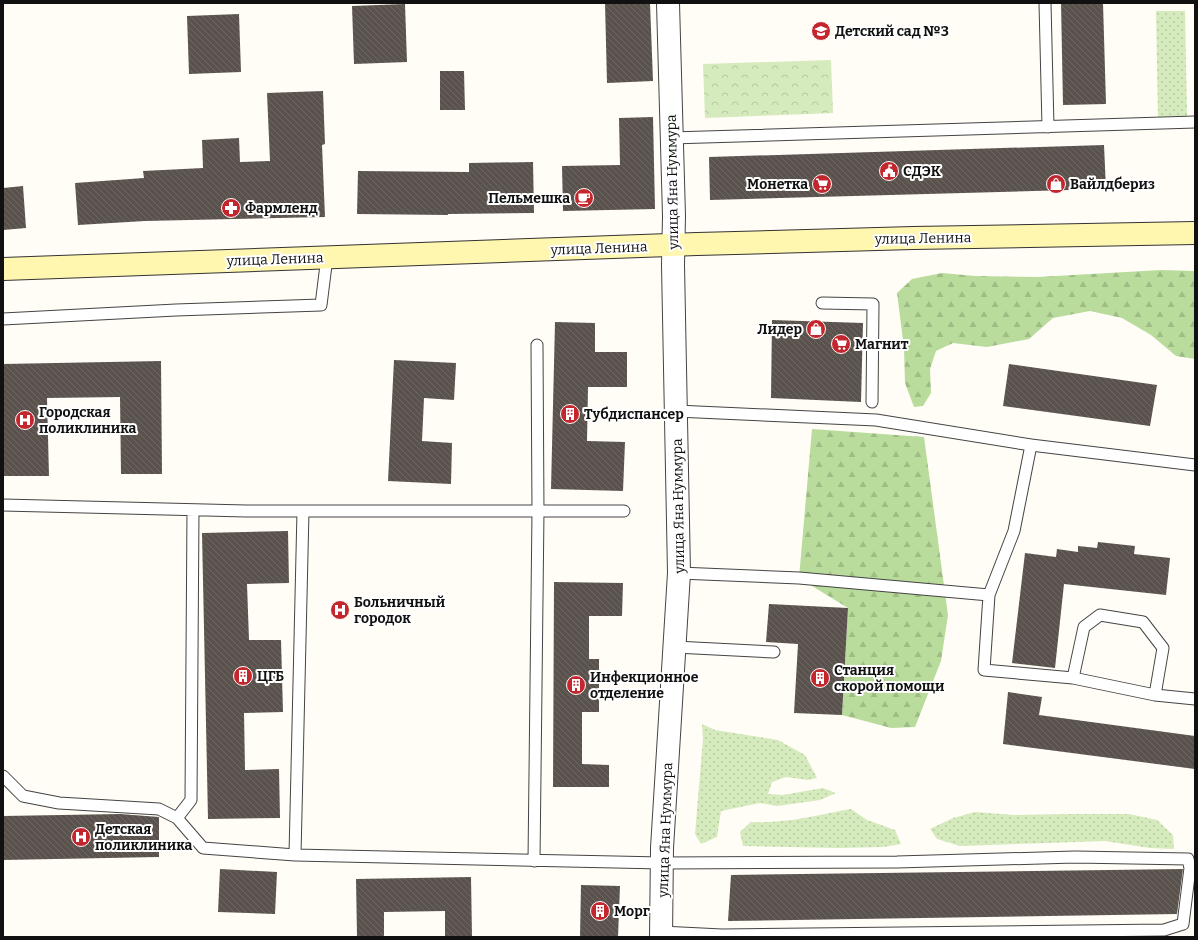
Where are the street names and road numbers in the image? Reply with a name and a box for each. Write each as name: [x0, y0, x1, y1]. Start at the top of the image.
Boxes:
street label: улица Яна Нуммура: [663, 114, 682, 251]
street label: улица Ленина: [873, 229, 972, 248]
street label: улица Ленина: [549, 238, 648, 259]
street label: улица Ленина: [225, 249, 324, 270]
street label: улица Яна Нуммура: [669, 438, 688, 575]
street label: улица Яна Нуммура: [655, 762, 676, 899]

